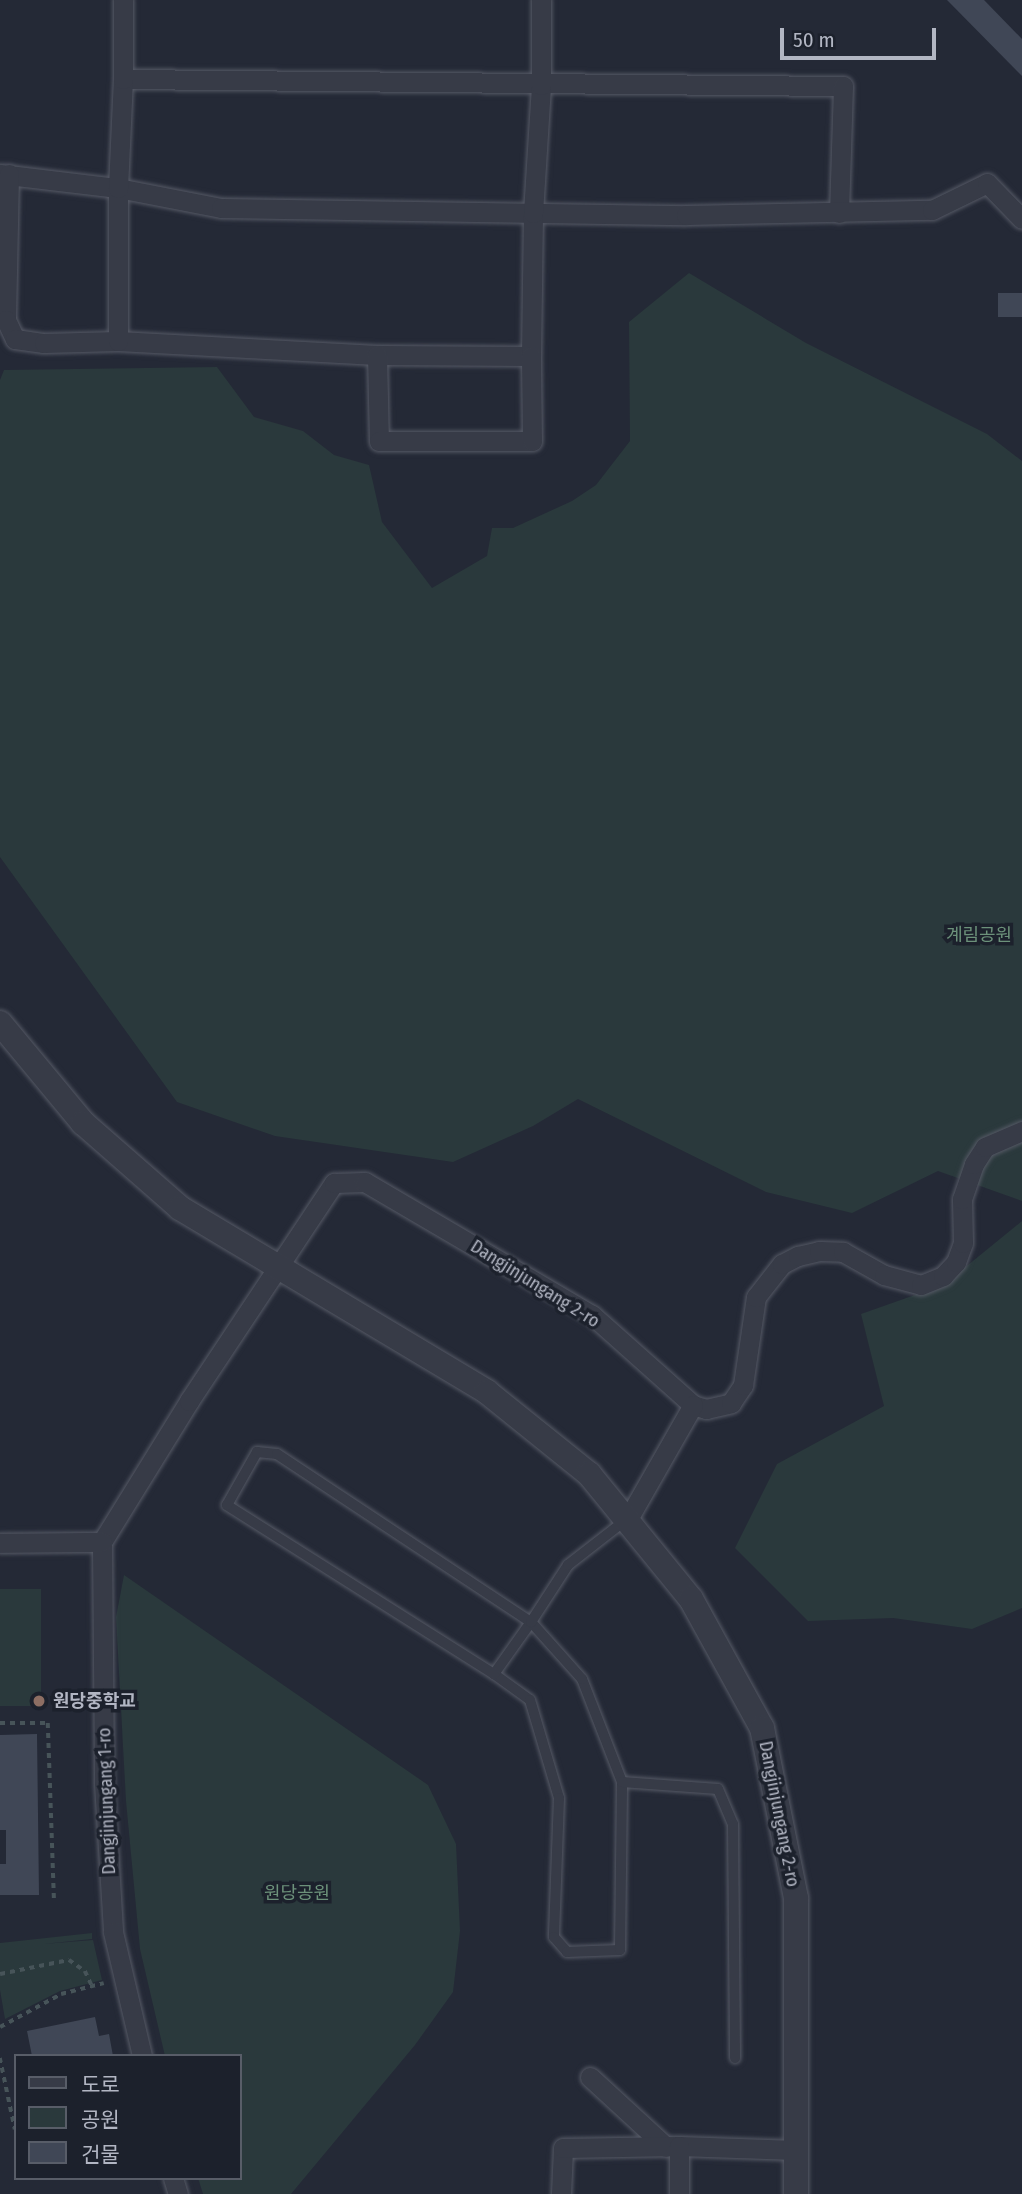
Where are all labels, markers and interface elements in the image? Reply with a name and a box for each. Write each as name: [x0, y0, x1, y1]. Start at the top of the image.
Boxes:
scale bar: [784, 14, 940, 58]
text: 50 m: [793, 27, 835, 53]
park label: 계림공원: [946, 924, 1012, 946]
street label: Dangjinjungang 2-ro: [467, 1236, 603, 1332]
place label: 원당중학교: [53, 1690, 136, 1712]
marker: 원당중학교: [31, 1693, 47, 1709]
street label: Dangjinjungang 1-ro: [94, 1727, 120, 1875]
street label: Dangjinjungang 2-ro: [754, 1739, 804, 1889]
park label: 원당공원: [264, 1882, 330, 1904]
legend: [14, 2054, 242, 2180]
text: 도로: [81, 2072, 120, 2098]
text: 공원: [81, 2107, 120, 2133]
text: 건물: [81, 2142, 120, 2168]

